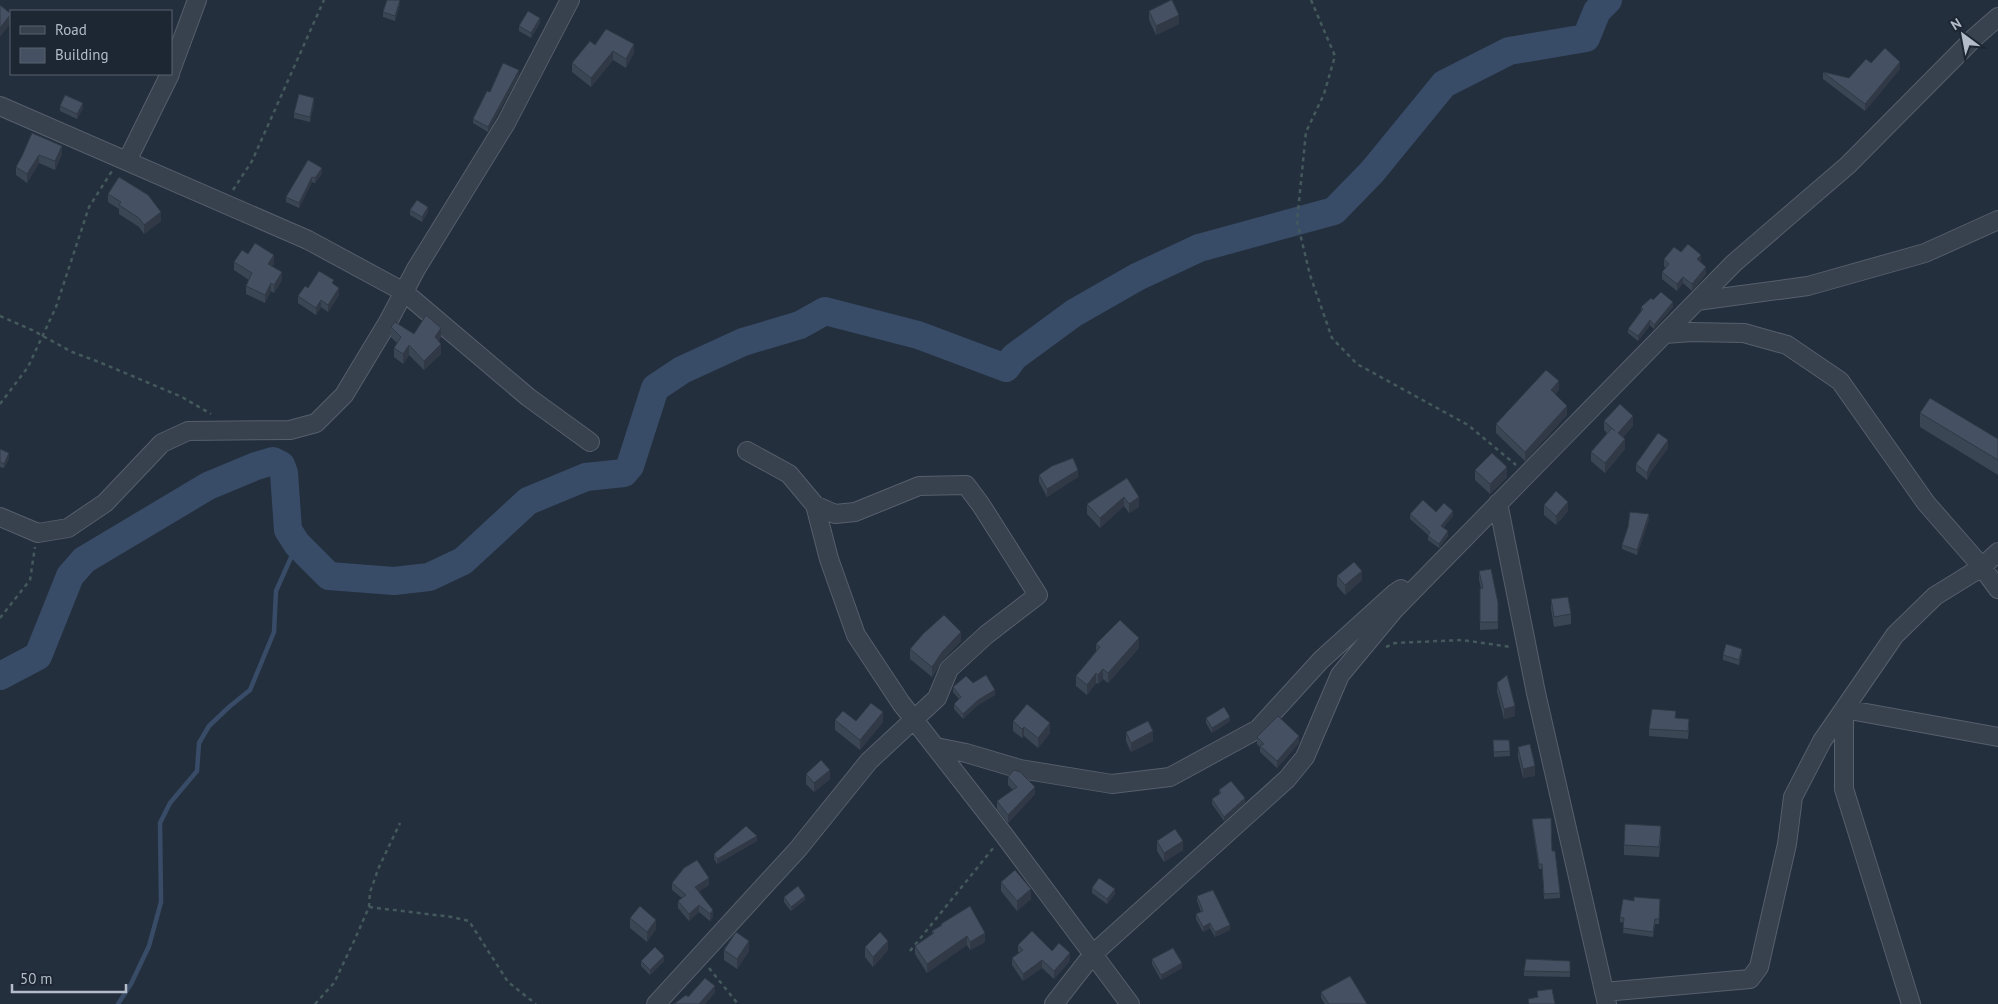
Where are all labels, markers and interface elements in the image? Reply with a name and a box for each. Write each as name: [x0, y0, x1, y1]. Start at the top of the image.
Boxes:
legend: [10, 10, 172, 75]
north arrow: [1938, 10, 1988, 60]
text: N: [1947, 14, 1965, 34]
text: Road: [55, 20, 87, 39]
text: Building: [55, 45, 109, 64]
scale bar: [12, 962, 126, 994]
text: 50 m: [20, 969, 53, 988]

